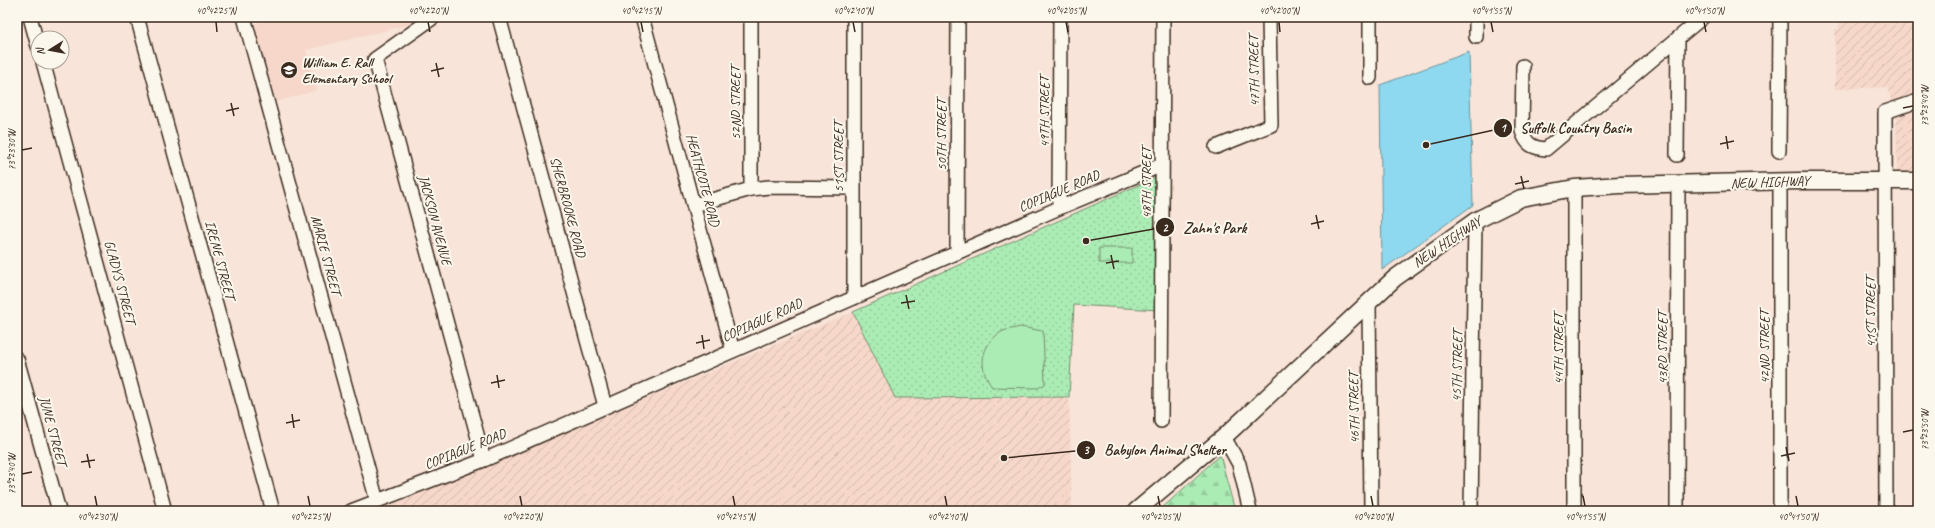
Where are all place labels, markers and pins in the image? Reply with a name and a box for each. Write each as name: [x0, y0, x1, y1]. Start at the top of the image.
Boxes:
place label: William E. Rall Elementary School: [302, 54, 393, 87]
school or university icon: William E. Rall Elementary School: [279, 60, 299, 80]
callout: Suffolk Country Basin: [1493, 114, 1640, 141]
callout: Zahn's Park: [1155, 214, 1254, 241]
callout: Babylon Animal Shelter: [1076, 436, 1234, 463]

